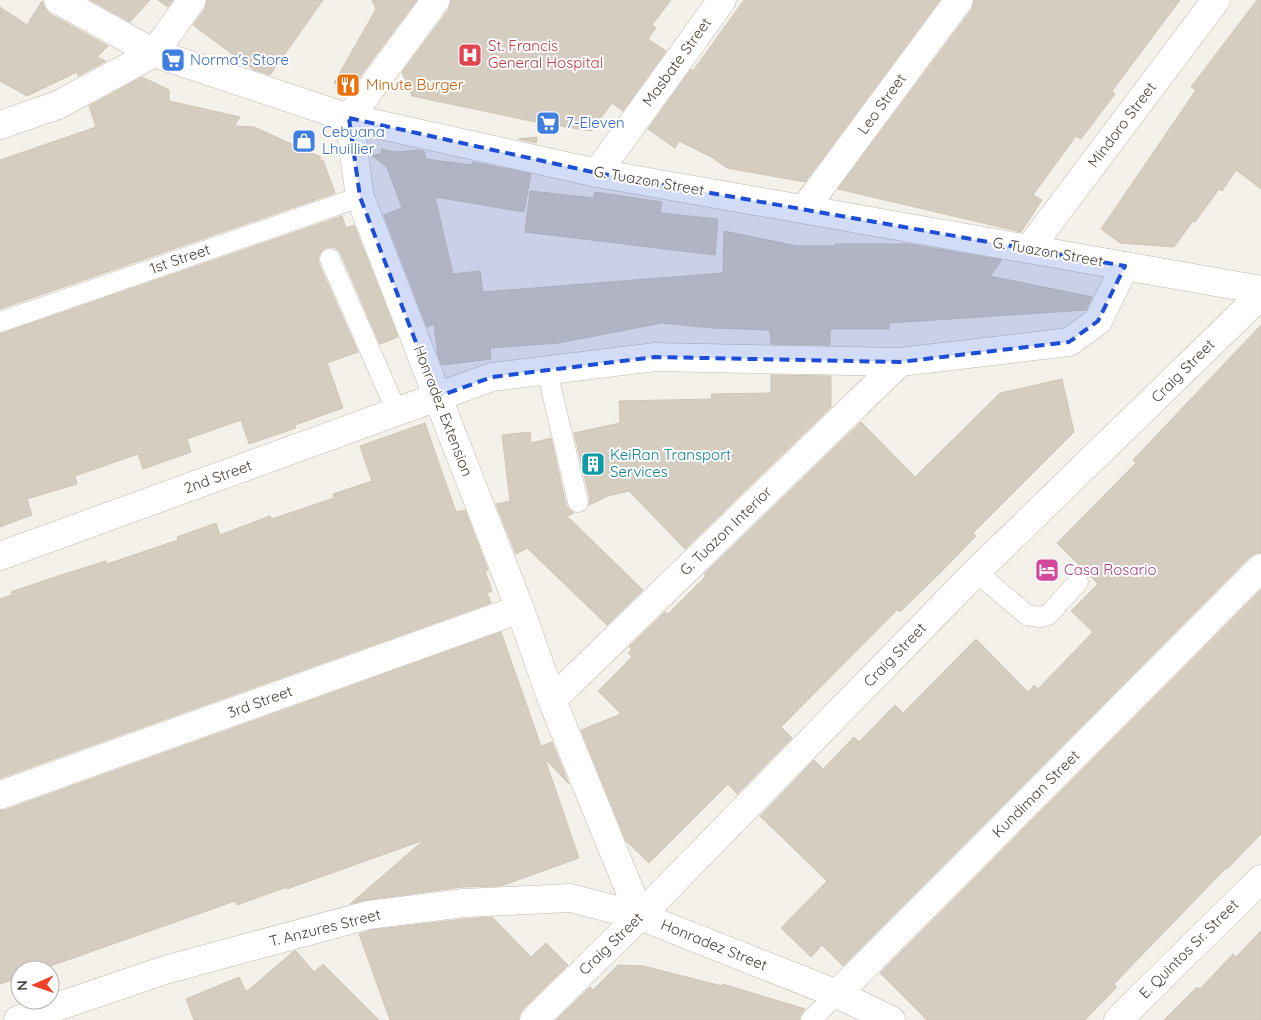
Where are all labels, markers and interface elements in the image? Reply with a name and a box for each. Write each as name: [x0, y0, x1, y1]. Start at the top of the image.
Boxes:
street label: Masbate Street: [638, 14, 715, 110]
place label: St. Francis General Hospital: [488, 36, 603, 72]
hospital icon: St. Francis General Hospital: [457, 42, 483, 68]
supermarket icon: Norma's Store: [160, 47, 186, 73]
place label: Norma's Store: [190, 50, 289, 69]
street label: Leo Street: [853, 70, 910, 138]
restaurant icon: Minute Burger: [335, 72, 361, 98]
place label: Minute Burger: [366, 75, 464, 94]
street label: Mindoro Street: [1083, 78, 1160, 171]
supermarket icon: 7-Eleven: [535, 110, 561, 136]
place label: 7-Eleven: [566, 113, 625, 132]
place label: Cebuana Lhuillier: [322, 122, 385, 158]
shop icon: Cebuana Lhuillier: [291, 128, 317, 154]
street label: G. Tuazon Street: [592, 161, 706, 200]
street label: G. Tuazon Street: [991, 232, 1105, 271]
street label: 1st Street: [147, 239, 213, 278]
street label: Craig Street: [1147, 335, 1218, 406]
street label: Honradez Extension: [410, 343, 477, 479]
place label: KeiRan Transport Services: [610, 445, 731, 481]
building icon: KeiRan Transport Services: [580, 451, 606, 477]
street label: 2nd Street: [181, 455, 255, 498]
street label: G. Tuazon Interior: [676, 482, 776, 579]
hotel icon: Casa Rosario: [1034, 557, 1060, 583]
place label: Casa Rosario: [1064, 560, 1157, 579]
street label: Craig Street: [859, 619, 930, 691]
street label: 3rd Street: [225, 681, 295, 722]
street label: Kundiman Street: [988, 746, 1083, 841]
street label: E. Quintos Sr. Street: [1135, 895, 1242, 1002]
street label: T. Anzures Street: [267, 904, 383, 951]
street label: Craig Street: [575, 908, 647, 979]
street label: Honradez Street: [658, 915, 770, 975]
north arrow: [10, 960, 60, 1010]
text: N: [13, 980, 31, 991]

